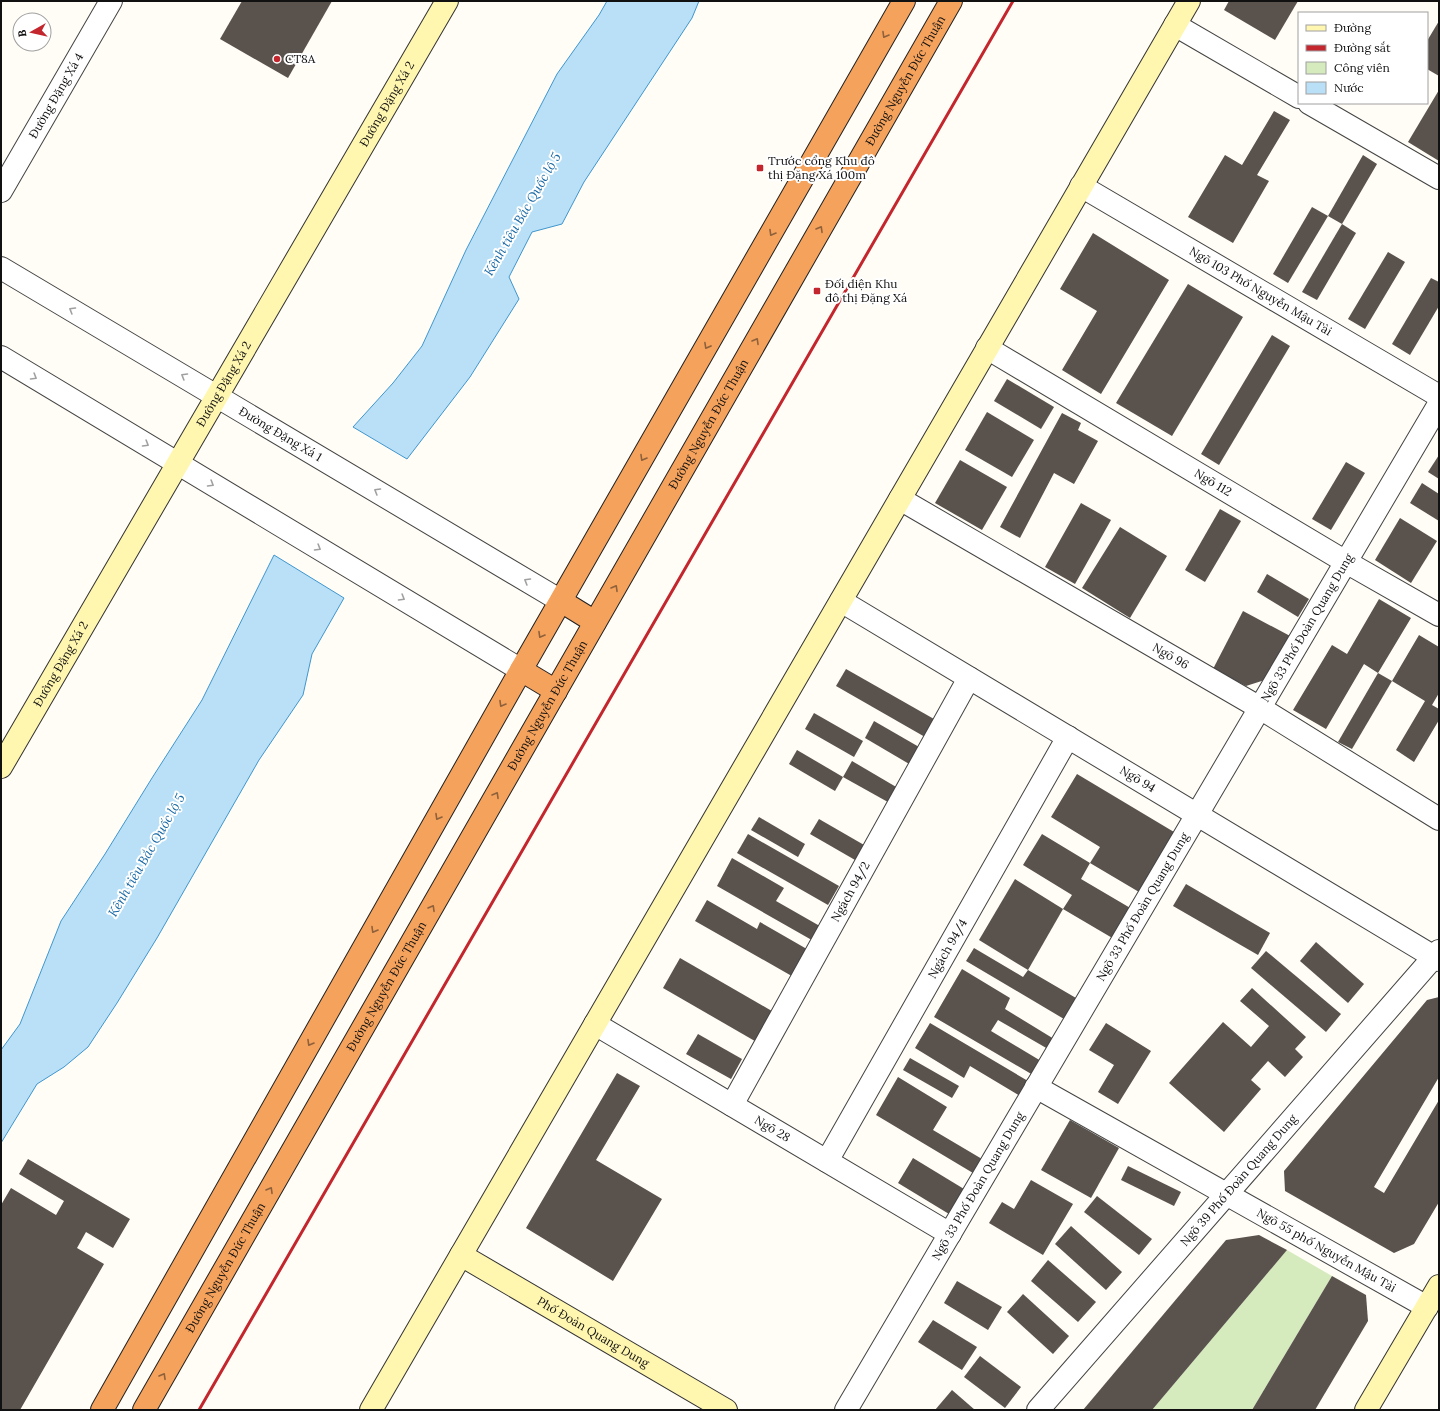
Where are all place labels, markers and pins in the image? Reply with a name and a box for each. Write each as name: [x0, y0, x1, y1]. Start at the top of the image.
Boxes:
place label: CT8A: [285, 51, 316, 66]
marker: CT8A: [272, 54, 282, 64]
place label: Trước cổng Khu đô thị Đặng Xá 100m: [768, 153, 875, 182]
marker: Trước cổng Khu đô thị Đặng Xá 100m: [755, 163, 765, 173]
place label: Đối diện Khu đô thị Đặng Xá: [825, 276, 907, 305]
marker: Đối diện Khu đô thị Đặng Xá: [812, 286, 822, 296]

